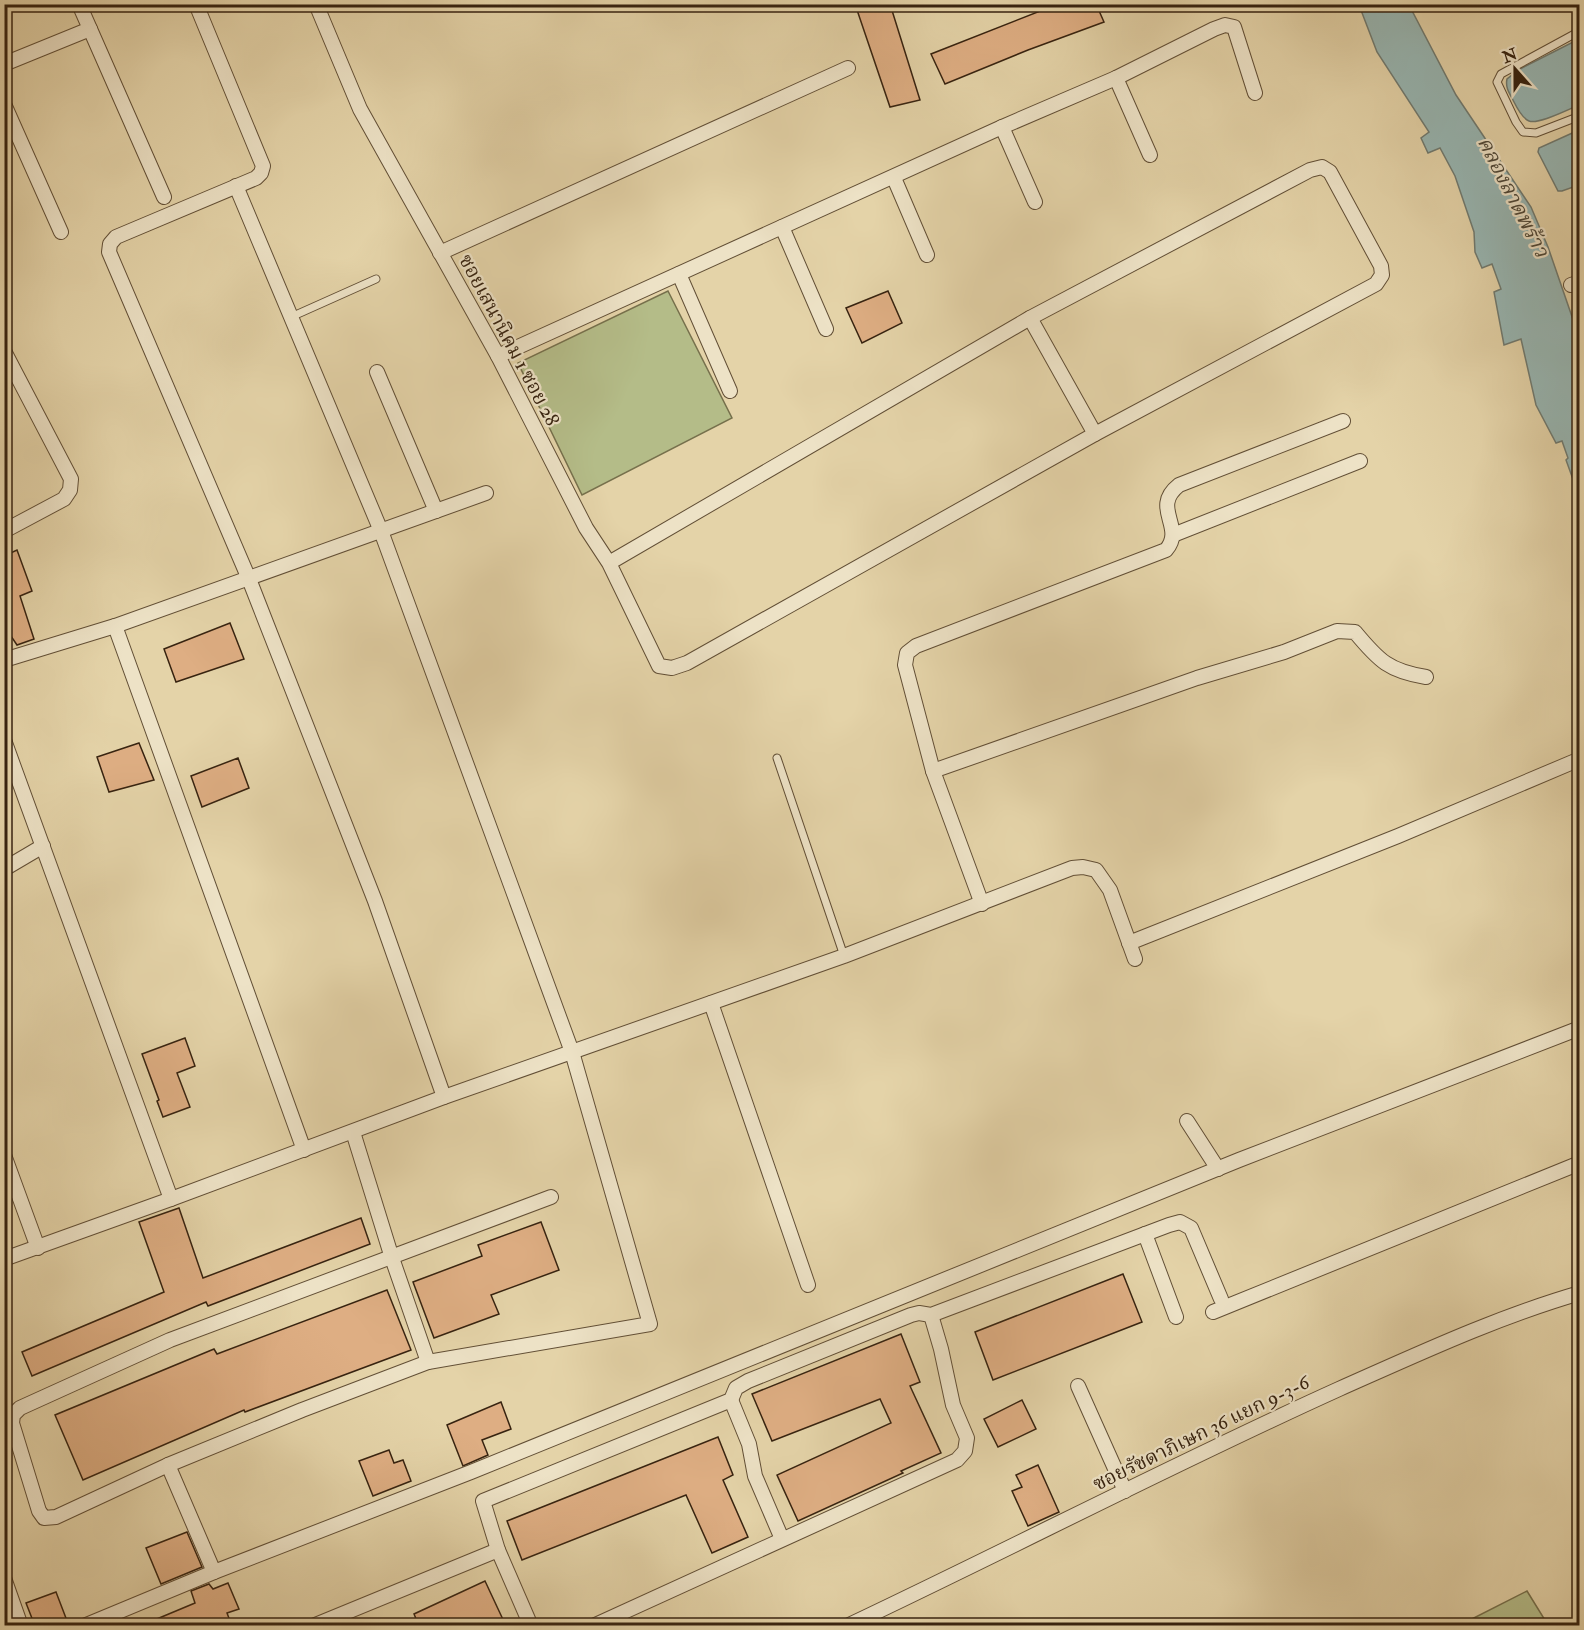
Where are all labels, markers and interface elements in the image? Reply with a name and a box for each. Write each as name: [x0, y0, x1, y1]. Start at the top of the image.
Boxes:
north arrow: [1485, 39, 1545, 99]
text: N: [1499, 44, 1521, 68]
water label: คลองลาดพร้าว: [1471, 132, 1555, 263]
street label: ซอยเสนานิคม 1 ซอย 28: [453, 250, 565, 430]
street label: ซอยรัชดาภิเษก 36 แยก 9-3-6: [1089, 1369, 1314, 1496]

